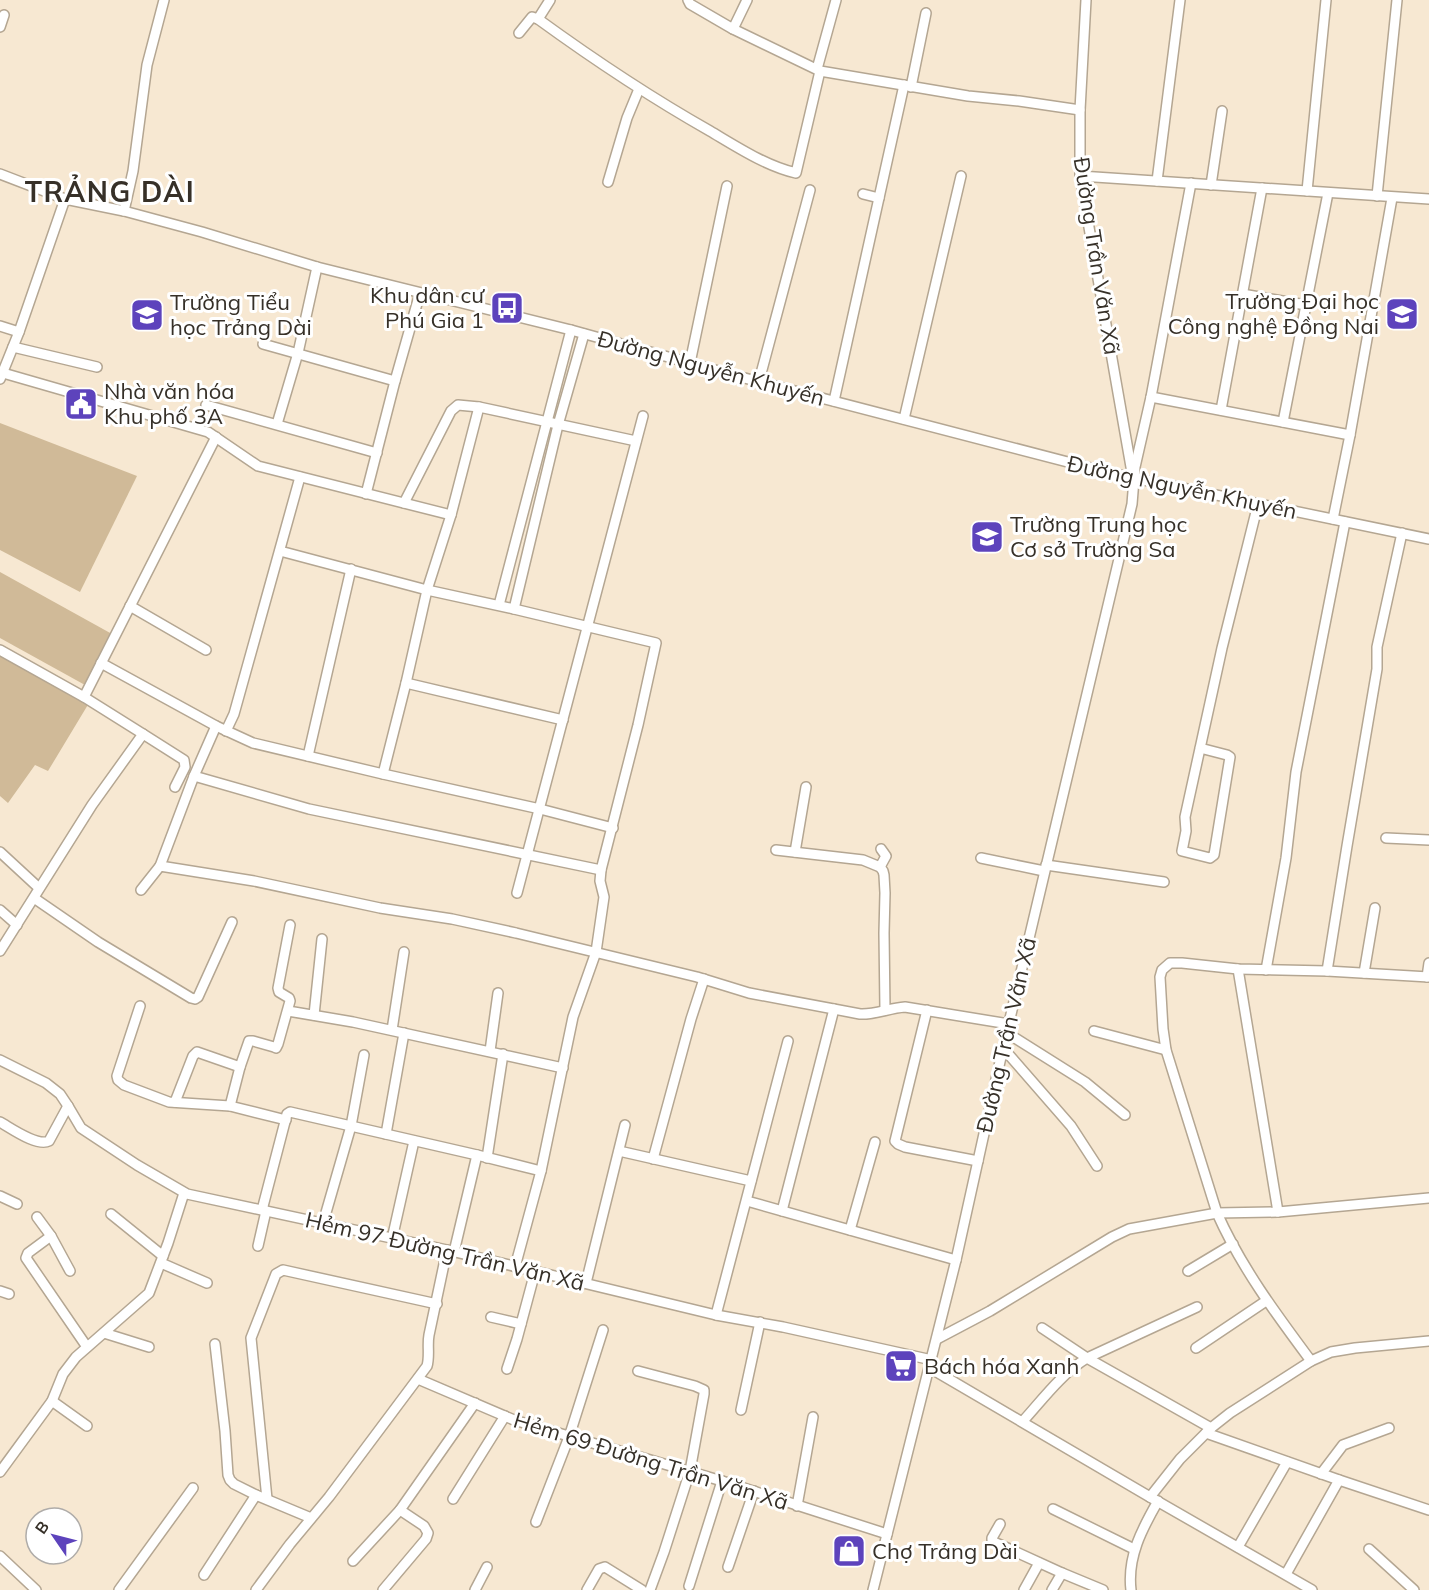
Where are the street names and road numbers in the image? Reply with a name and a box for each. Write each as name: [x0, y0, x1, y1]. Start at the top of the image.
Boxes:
street label: Đường Trần Văn Xã: [1068, 155, 1126, 357]
street label: Đường Nguyễn Khuyến: [594, 324, 828, 412]
street label: Đường Nguyễn Khuyến: [1065, 449, 1299, 525]
street label: Đường Trần Văn Xã: [970, 935, 1042, 1135]
street label: Hẻm 97 Đường Trần Văn Xã: [303, 1205, 587, 1297]
street label: Hẻm 69 Đường Trần Văn Xã: [510, 1406, 792, 1516]

